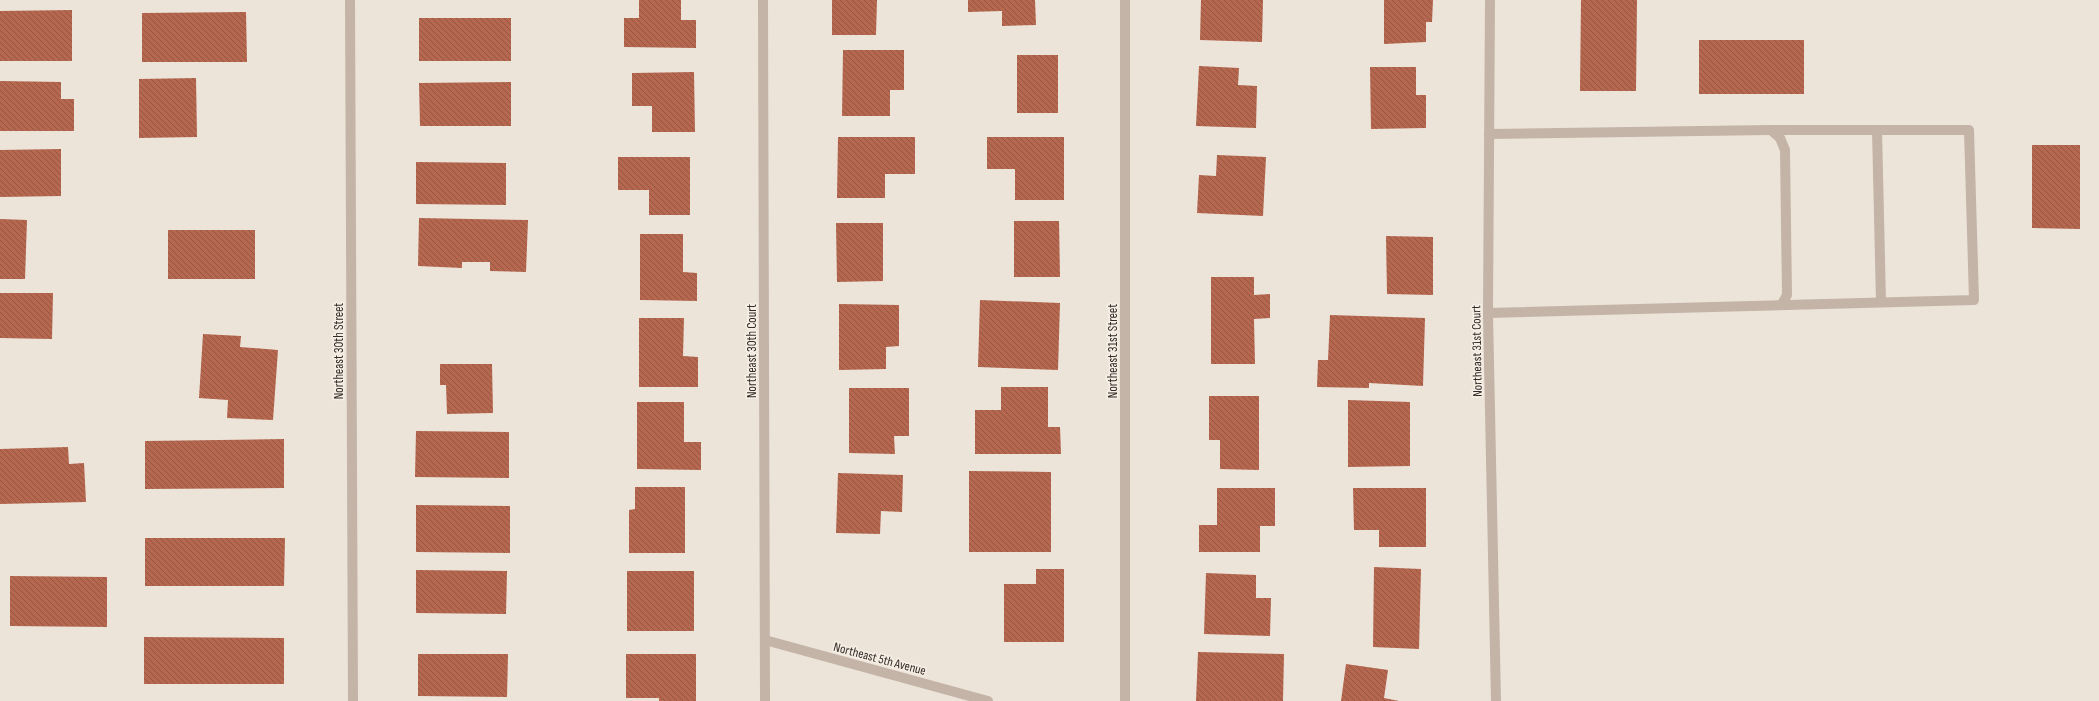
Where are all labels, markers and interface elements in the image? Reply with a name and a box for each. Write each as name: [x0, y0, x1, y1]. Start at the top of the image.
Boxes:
street label: Northeast 30th Street: [331, 303, 347, 399]
street label: Northeast 30th Court: [744, 304, 760, 398]
street label: Northeast 31st Street: [1105, 304, 1121, 398]
street label: Northeast 31st Court: [1468, 305, 1486, 397]
street label: Northeast 5th Avenue: [832, 639, 928, 679]

